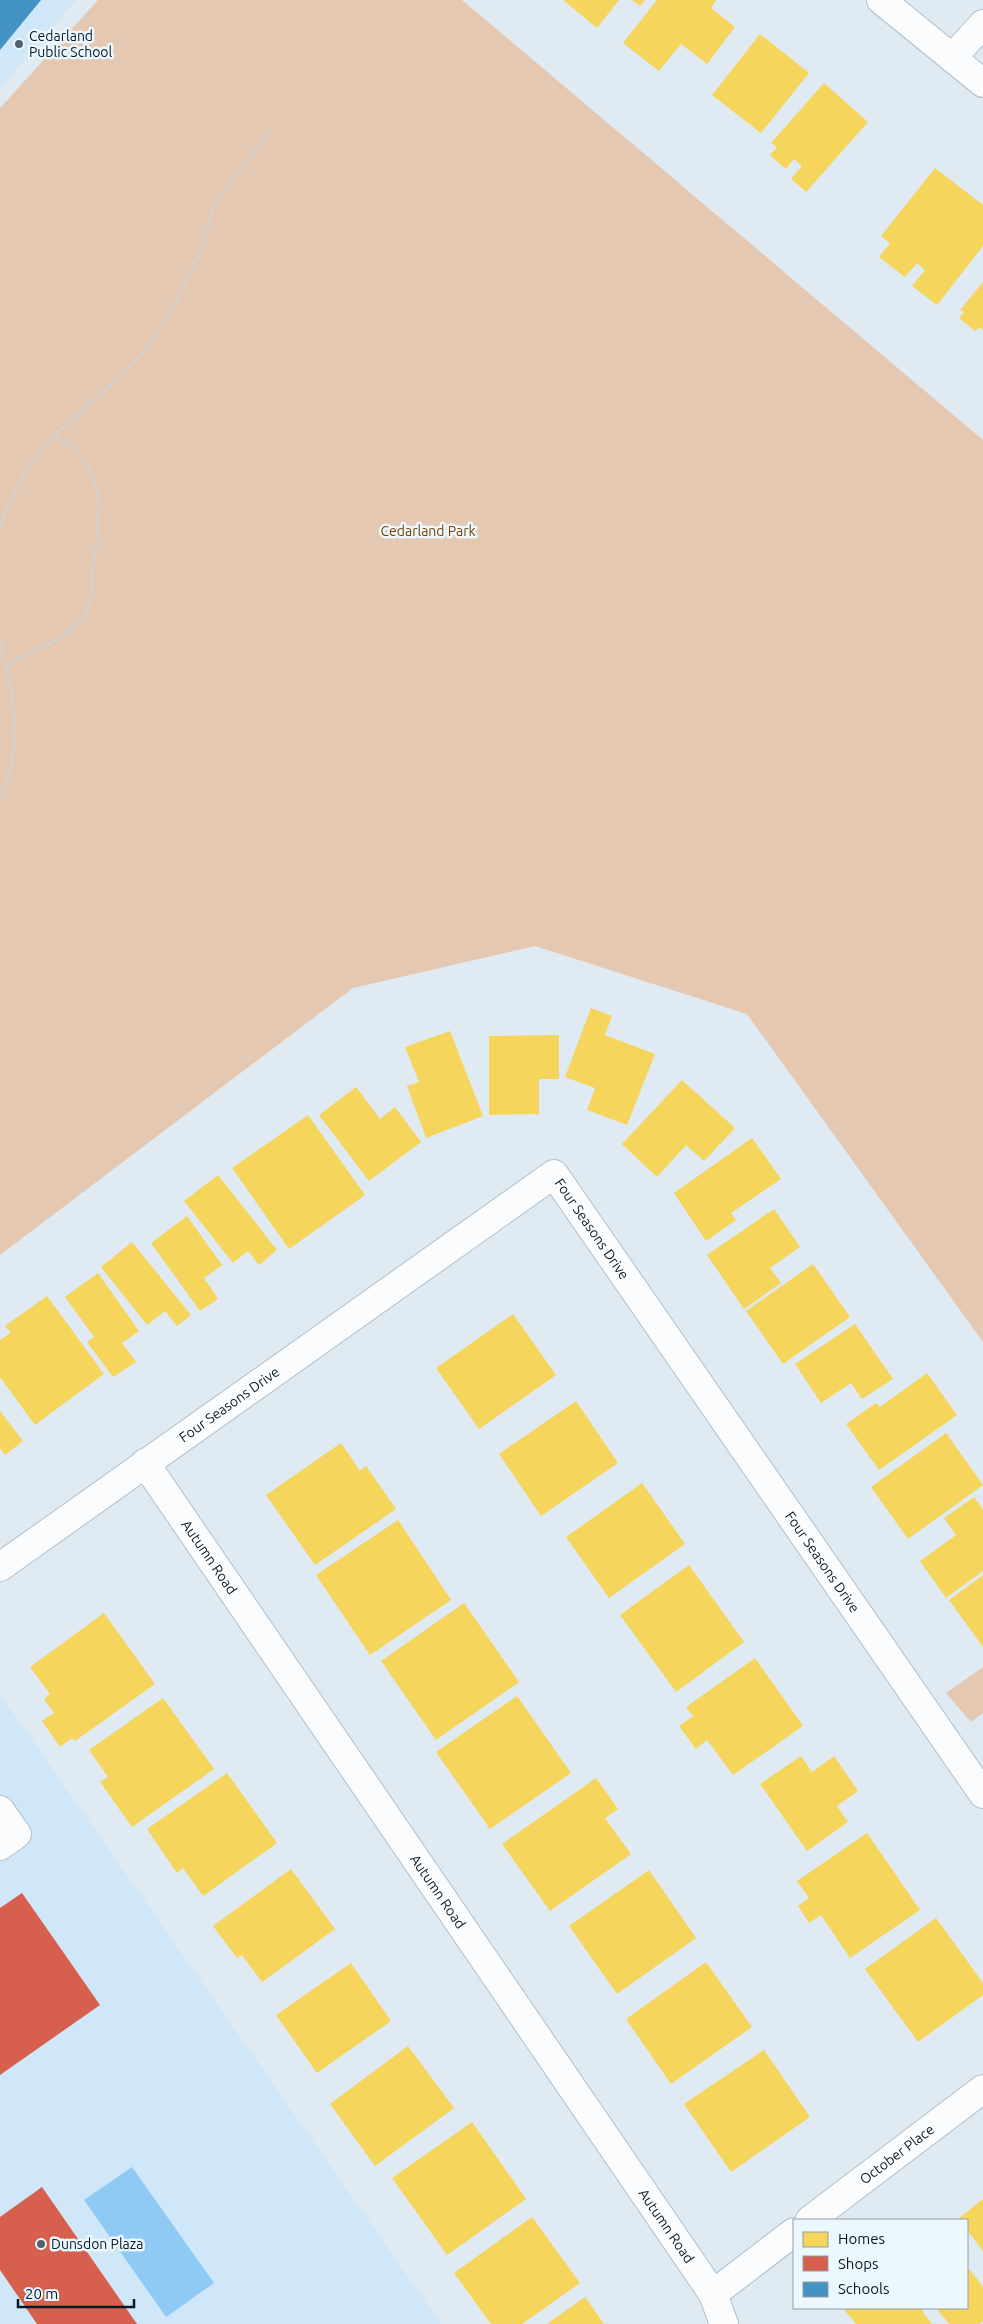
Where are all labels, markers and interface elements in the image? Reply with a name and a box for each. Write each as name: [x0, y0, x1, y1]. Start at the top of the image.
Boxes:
place label: Cedarland Public School: [29, 28, 113, 60]
marker: Cedarland Public School: [13, 38, 25, 50]
park label: Cedarland Park: [380, 523, 476, 539]
street label: Four Seasons Drive: [552, 1175, 632, 1282]
street label: Four Seasons Drive: [176, 1363, 282, 1445]
street label: Four Seasons Drive: [782, 1508, 863, 1615]
street label: Autumn Road: [178, 1517, 240, 1597]
street label: Autumn Road: [407, 1851, 469, 1932]
street label: October Place: [857, 2121, 937, 2187]
street label: Autumn Road: [635, 2186, 697, 2266]
legend: [793, 2219, 968, 2309]
text: Homes: [838, 2230, 885, 2247]
place label: Dunsdon Plaza: [51, 2236, 143, 2252]
marker: Dunsdon Plaza: [35, 2238, 47, 2250]
text: Shops: [838, 2255, 879, 2272]
scale bar: [18, 2276, 134, 2308]
text: Schools: [838, 2280, 889, 2297]
text: 20 m: [25, 2285, 58, 2302]

